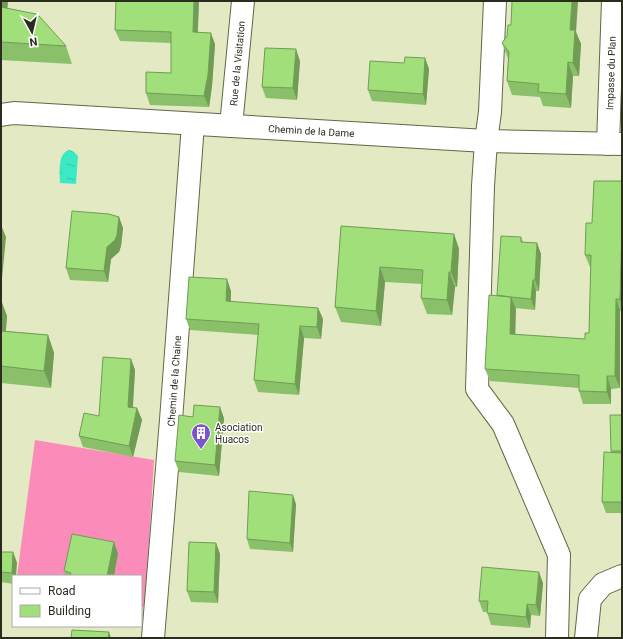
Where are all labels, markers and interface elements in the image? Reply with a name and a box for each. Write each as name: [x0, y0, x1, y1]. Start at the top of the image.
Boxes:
north arrow: [12, 12, 52, 52]
street label: Rue de la Visitation: [228, 20, 247, 106]
text: N: [28, 34, 38, 48]
street label: Impasse du Plan: [604, 36, 618, 110]
street label: Chemin de la Dame: [268, 123, 355, 139]
street label: Chemin de la Chaine: [165, 335, 183, 427]
building icon: Asociation Huacos: [190, 422, 212, 450]
place label: Asociation Huacos: [215, 422, 262, 445]
legend: [12, 575, 142, 627]
text: Road: [48, 584, 76, 598]
text: Building: [48, 604, 91, 618]

